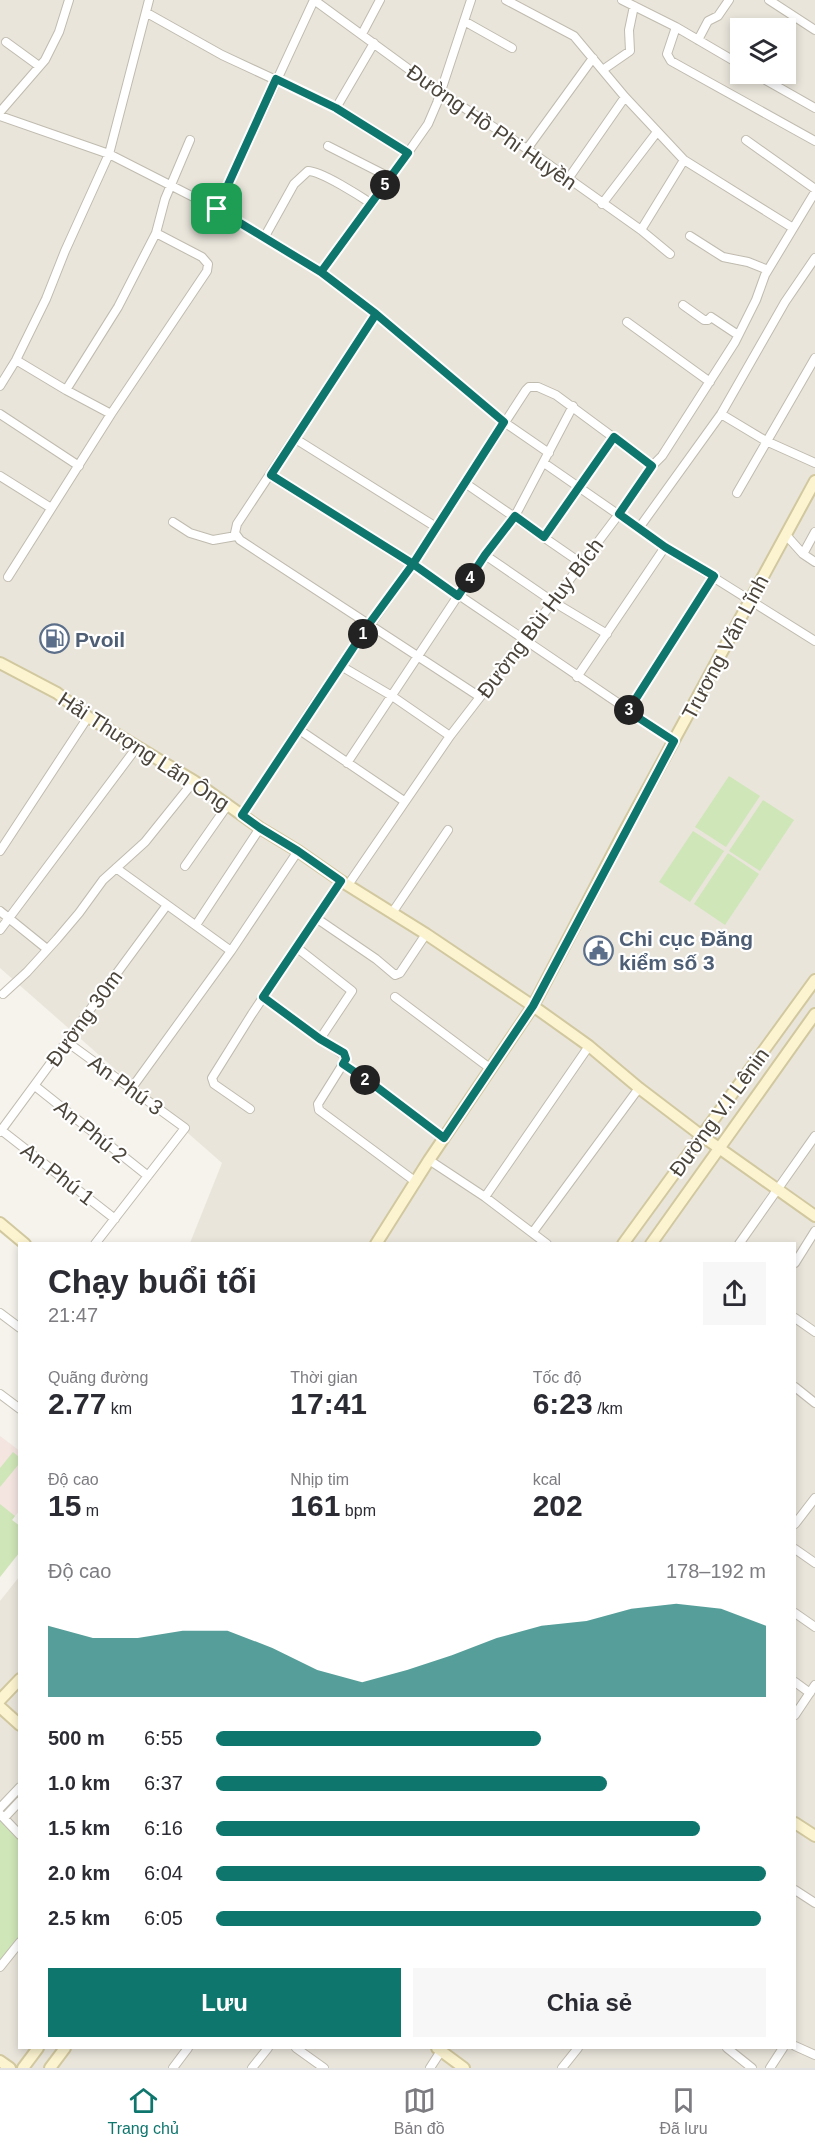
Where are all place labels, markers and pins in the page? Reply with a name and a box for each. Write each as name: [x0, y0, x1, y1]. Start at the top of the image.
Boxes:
pin: 5: [370, 170, 400, 200]
pin: [191, 183, 242, 234]
pin: 4: [455, 563, 485, 593]
pin: 1: [348, 619, 378, 649]
fuel station icon: Pvoil: [38, 623, 70, 655]
place label: Pvoil: [75, 628, 125, 651]
pin: 3: [614, 695, 644, 725]
place label: Chi cục Đăng kiểm số 3: [619, 927, 753, 974]
public building icon: Chi cục Đăng kiểm số 3: [582, 934, 614, 966]
pin: 2: [350, 1065, 380, 1095]

